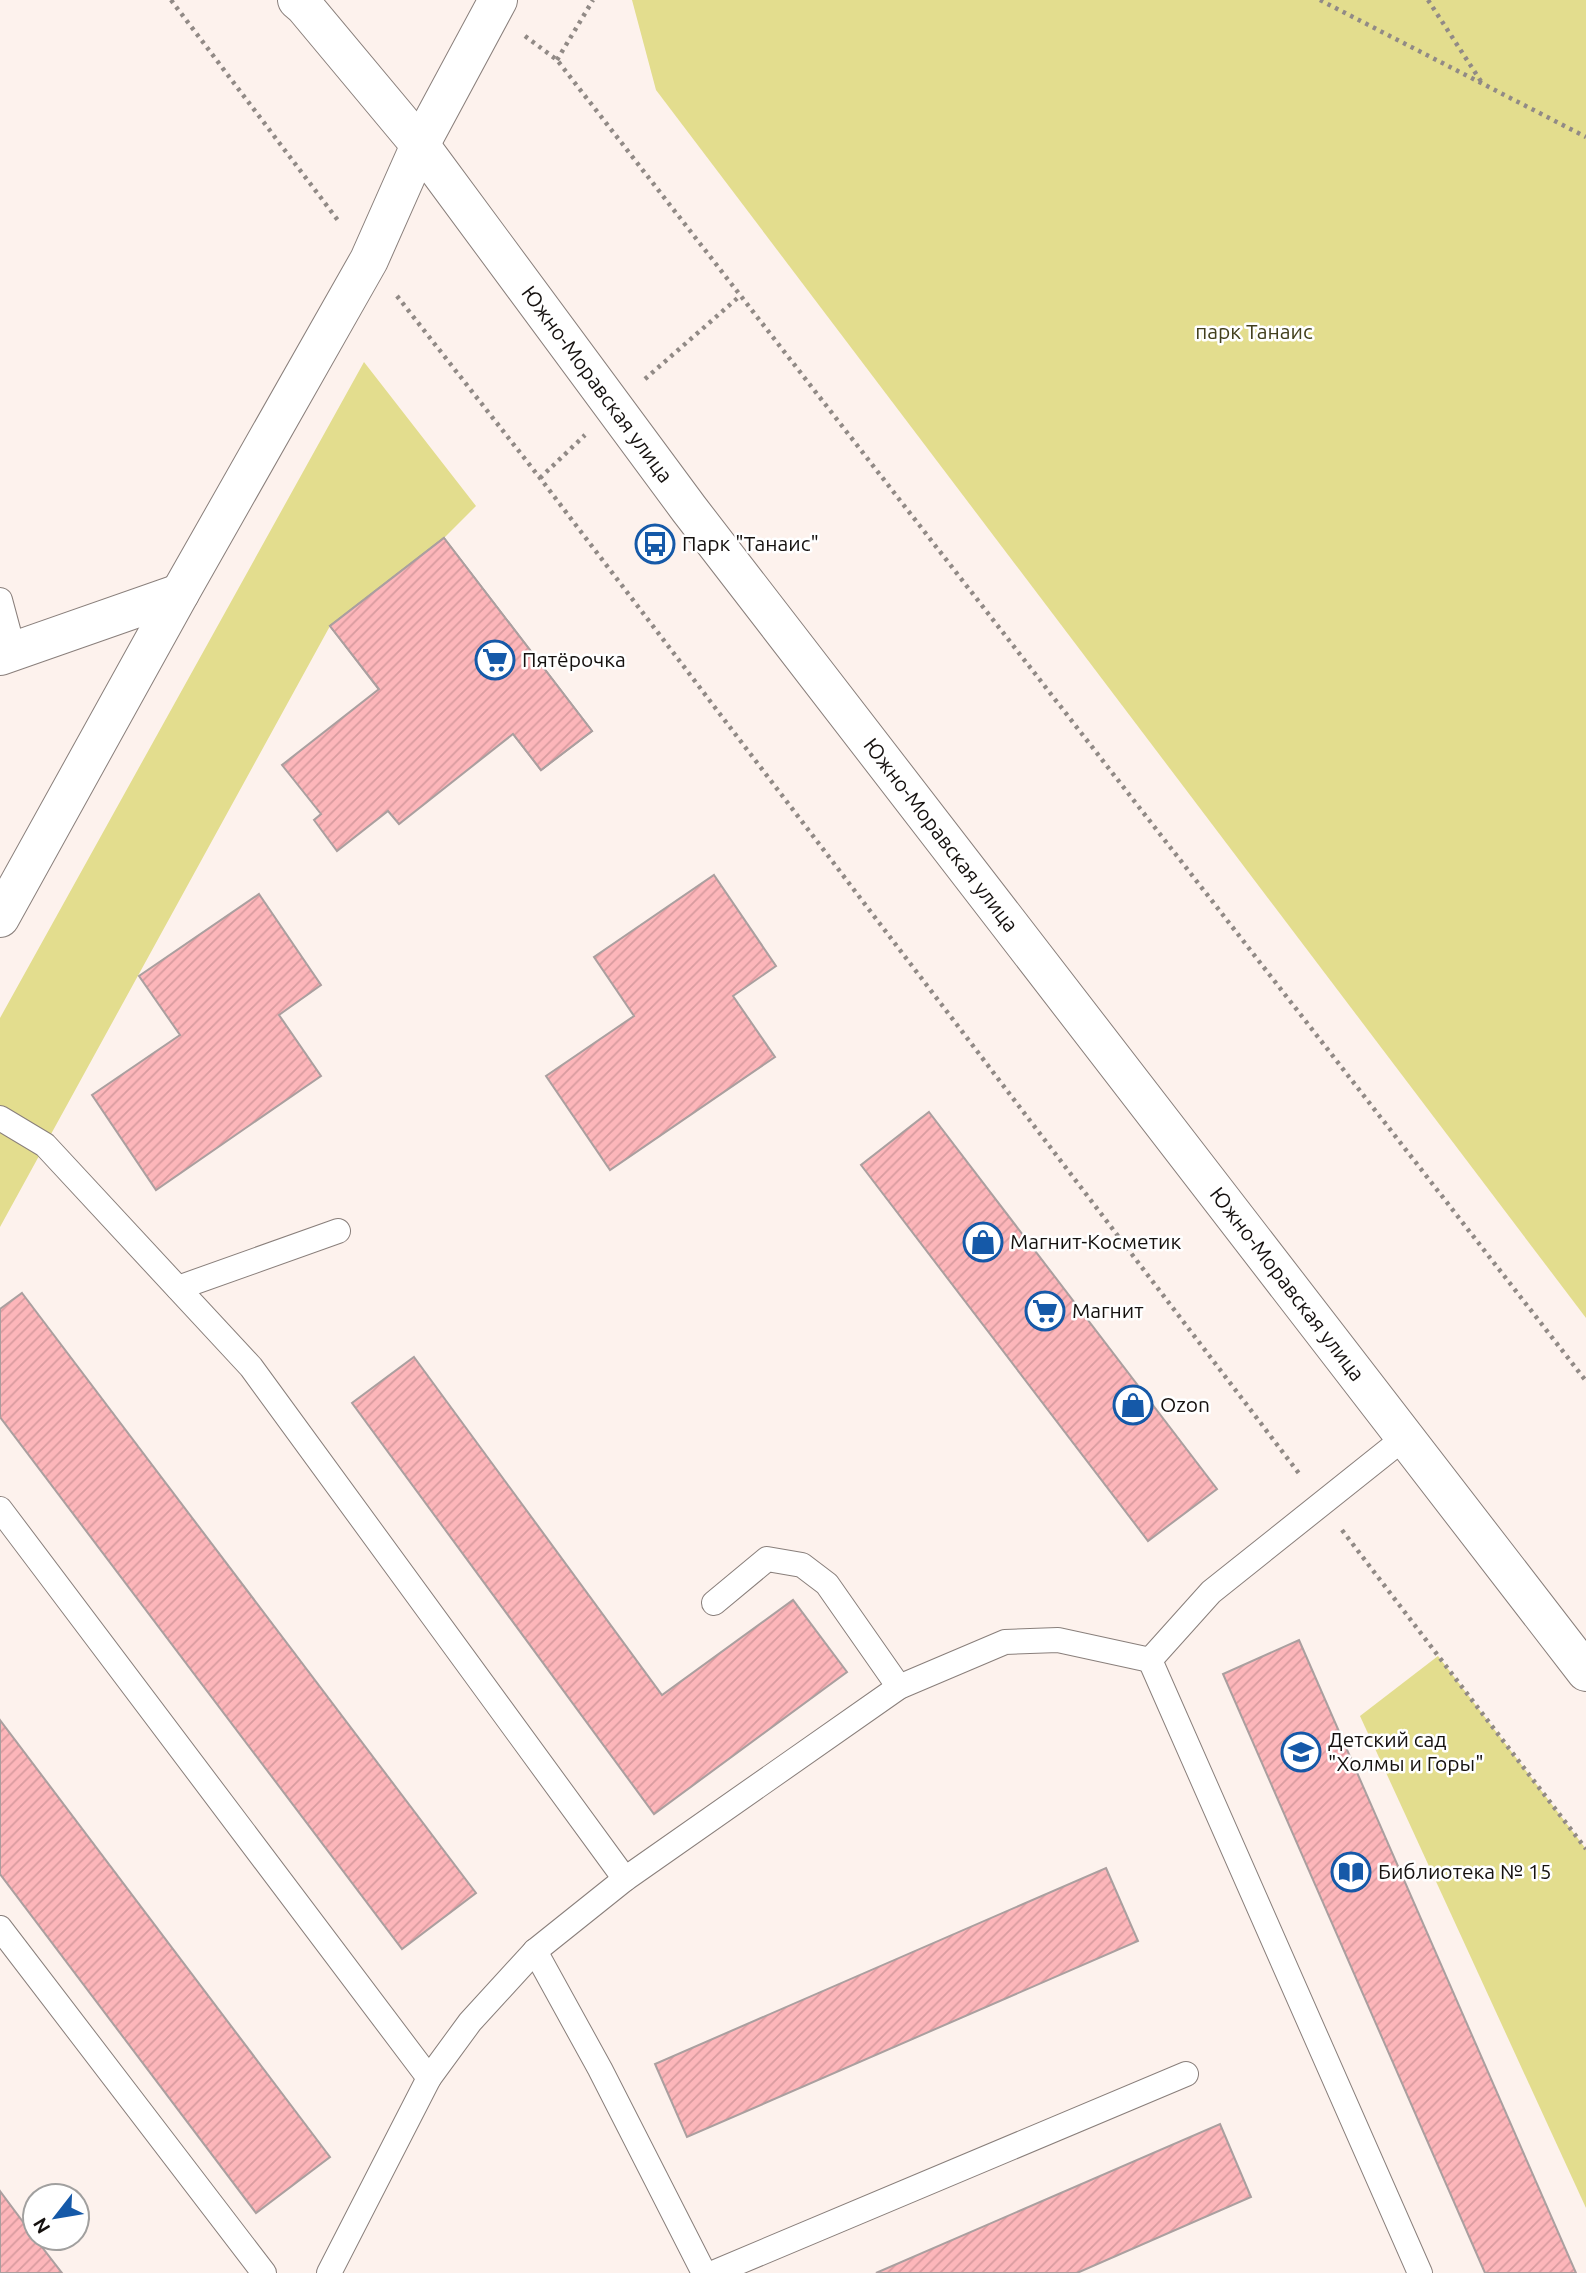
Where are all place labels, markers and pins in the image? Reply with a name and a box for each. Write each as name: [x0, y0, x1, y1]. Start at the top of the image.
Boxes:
bus stop icon: Парк "Танаис": [634, 523, 676, 565]
place label: Парк "Танаис": [682, 531, 819, 555]
supermarket icon: Пятёрочка: [474, 639, 516, 681]
place label: Пятёрочка: [522, 647, 626, 671]
shop icon: Магнит-Косметик: [962, 1221, 1004, 1263]
place label: Магнит-Косметик: [1010, 1229, 1181, 1253]
supermarket icon: Магнит: [1024, 1290, 1066, 1332]
place label: Магнит: [1072, 1298, 1144, 1322]
shop icon: Ozon: [1112, 1384, 1154, 1426]
place label: Ozon: [1160, 1392, 1210, 1416]
place label: Детский сад "Холмы и Горы": [1328, 1727, 1484, 1775]
school or university icon: Детский сад "Холмы и Горы": [1280, 1731, 1322, 1773]
library icon: Библиотека № 15: [1330, 1851, 1372, 1893]
place label: Библиотека № 15: [1378, 1859, 1552, 1883]

